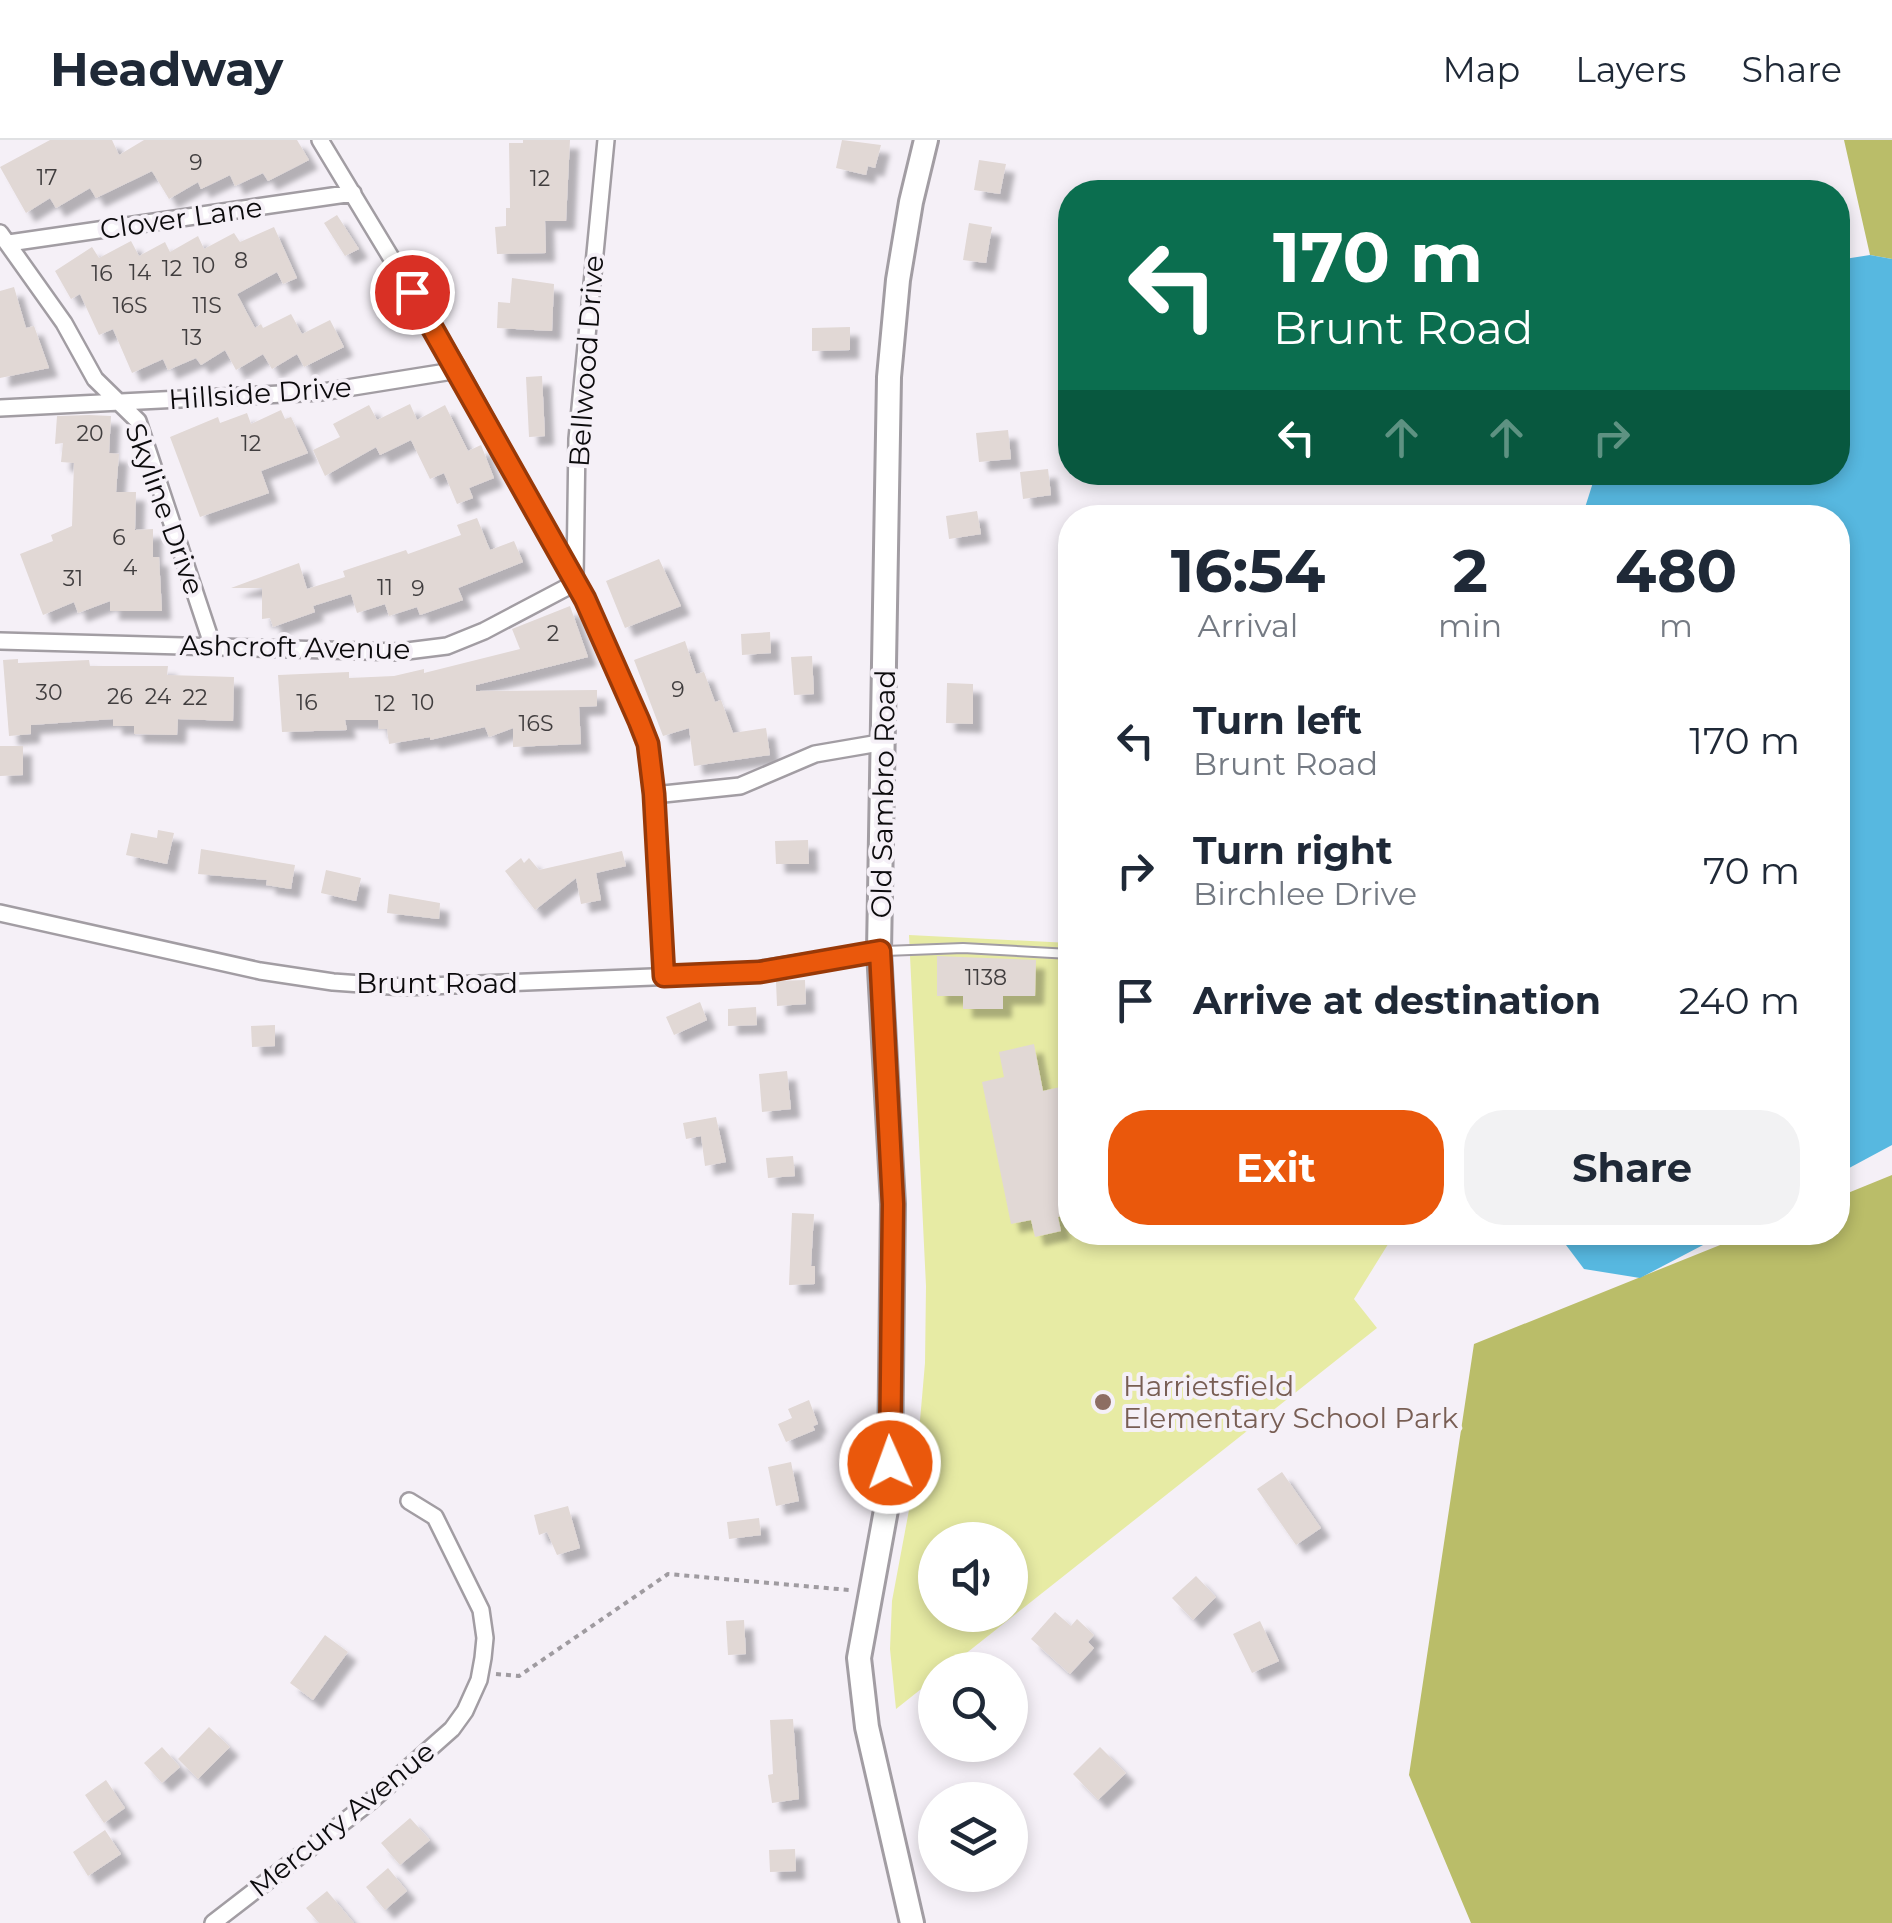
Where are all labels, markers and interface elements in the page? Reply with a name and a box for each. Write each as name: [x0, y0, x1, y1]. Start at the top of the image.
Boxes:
text: Headway: [50, 40, 283, 98]
text: Map: [1442, 48, 1520, 91]
text: Layers: [1575, 48, 1686, 91]
text: Share: [1741, 48, 1842, 91]
house number: 9: [189, 149, 203, 176]
house number: 17: [37, 164, 57, 191]
house number: 12: [530, 165, 550, 192]
street label: Clover Lane: [98, 190, 264, 246]
text: 170 m: [1273, 214, 1483, 300]
icon: left: [1108, 220, 1238, 350]
house number: 8: [234, 247, 248, 274]
pin: [370, 250, 455, 335]
house number: 10: [193, 252, 215, 279]
street label: Bellwood Drive: [562, 254, 610, 468]
house number: 12: [162, 255, 182, 282]
house number: 14: [129, 259, 152, 286]
house number: 16: [91, 260, 113, 287]
icon: arrive: [385, 265, 440, 320]
house number: 16S: [113, 292, 147, 319]
house number: 11S: [192, 292, 222, 319]
text: Brunt Road: [1273, 300, 1533, 355]
house number: 13: [182, 324, 202, 351]
street label: Hillside Drive: [167, 370, 353, 416]
icon: left: [1269, 410, 1324, 465]
icon: ahead: [1374, 410, 1429, 465]
icon: ahead: [1479, 410, 1534, 465]
icon: right: [1584, 410, 1639, 465]
street label: Skyline Drive: [118, 419, 212, 599]
house number: 20: [76, 420, 104, 447]
house number: 12: [241, 430, 261, 457]
house number: 6: [112, 524, 126, 551]
text: 16:54: [1171, 534, 1325, 607]
text: 2: [1452, 534, 1488, 607]
text: 480: [1615, 534, 1737, 607]
house number: 4: [123, 554, 138, 581]
house number: 31: [63, 565, 83, 592]
house number: 11: [377, 574, 393, 601]
house number: 9: [411, 575, 425, 602]
text: Arrival: [1198, 606, 1298, 645]
text: min: [1438, 606, 1502, 645]
text: m: [1659, 606, 1693, 645]
house number: 2: [547, 620, 559, 647]
street label: Ashcroft Avenue: [179, 628, 411, 666]
street label: Old Sambro Road: [864, 669, 902, 919]
house number: 9: [671, 676, 685, 703]
house number: 30: [36, 679, 62, 706]
house number: 26: [107, 683, 133, 710]
house number: 24: [145, 683, 172, 710]
house number: 22: [183, 684, 208, 711]
house number: 16: [296, 689, 318, 716]
house number: 10: [412, 689, 434, 716]
house number: 12: [375, 690, 395, 717]
text: Turn left: [1193, 697, 1362, 744]
house number: 16S: [519, 710, 553, 737]
icon: left: [1108, 713, 1163, 768]
text: 170 m: [1689, 717, 1800, 764]
text: Brunt Road: [1193, 744, 1378, 783]
text: Turn right: [1193, 827, 1392, 874]
icon: right: [1108, 843, 1163, 898]
text: 70 m: [1703, 847, 1800, 894]
text: Birchlee Drive: [1193, 874, 1417, 913]
house number: 1138: [965, 964, 1007, 991]
street label: Brunt Road: [356, 966, 518, 1000]
icon: arrive: [1108, 973, 1163, 1028]
text: Arrive at destination: [1193, 977, 1601, 1024]
text: 240 m: [1679, 977, 1800, 1024]
button: Exit: [1108, 1110, 1444, 1225]
button: Share: [1464, 1110, 1800, 1225]
place label: Harrietsfield Elementary School Park: [1123, 1369, 1459, 1435]
marker: Harrietsfield Elementary School Park: [1092, 1391, 1114, 1413]
position arrow: [838, 1411, 942, 1515]
map controls: [918, 1522, 1028, 1892]
button: sound: [918, 1522, 1028, 1632]
button: search: [918, 1652, 1028, 1762]
street label: Mercury Avenue: [243, 1734, 441, 1904]
button: layers: [918, 1782, 1028, 1892]

